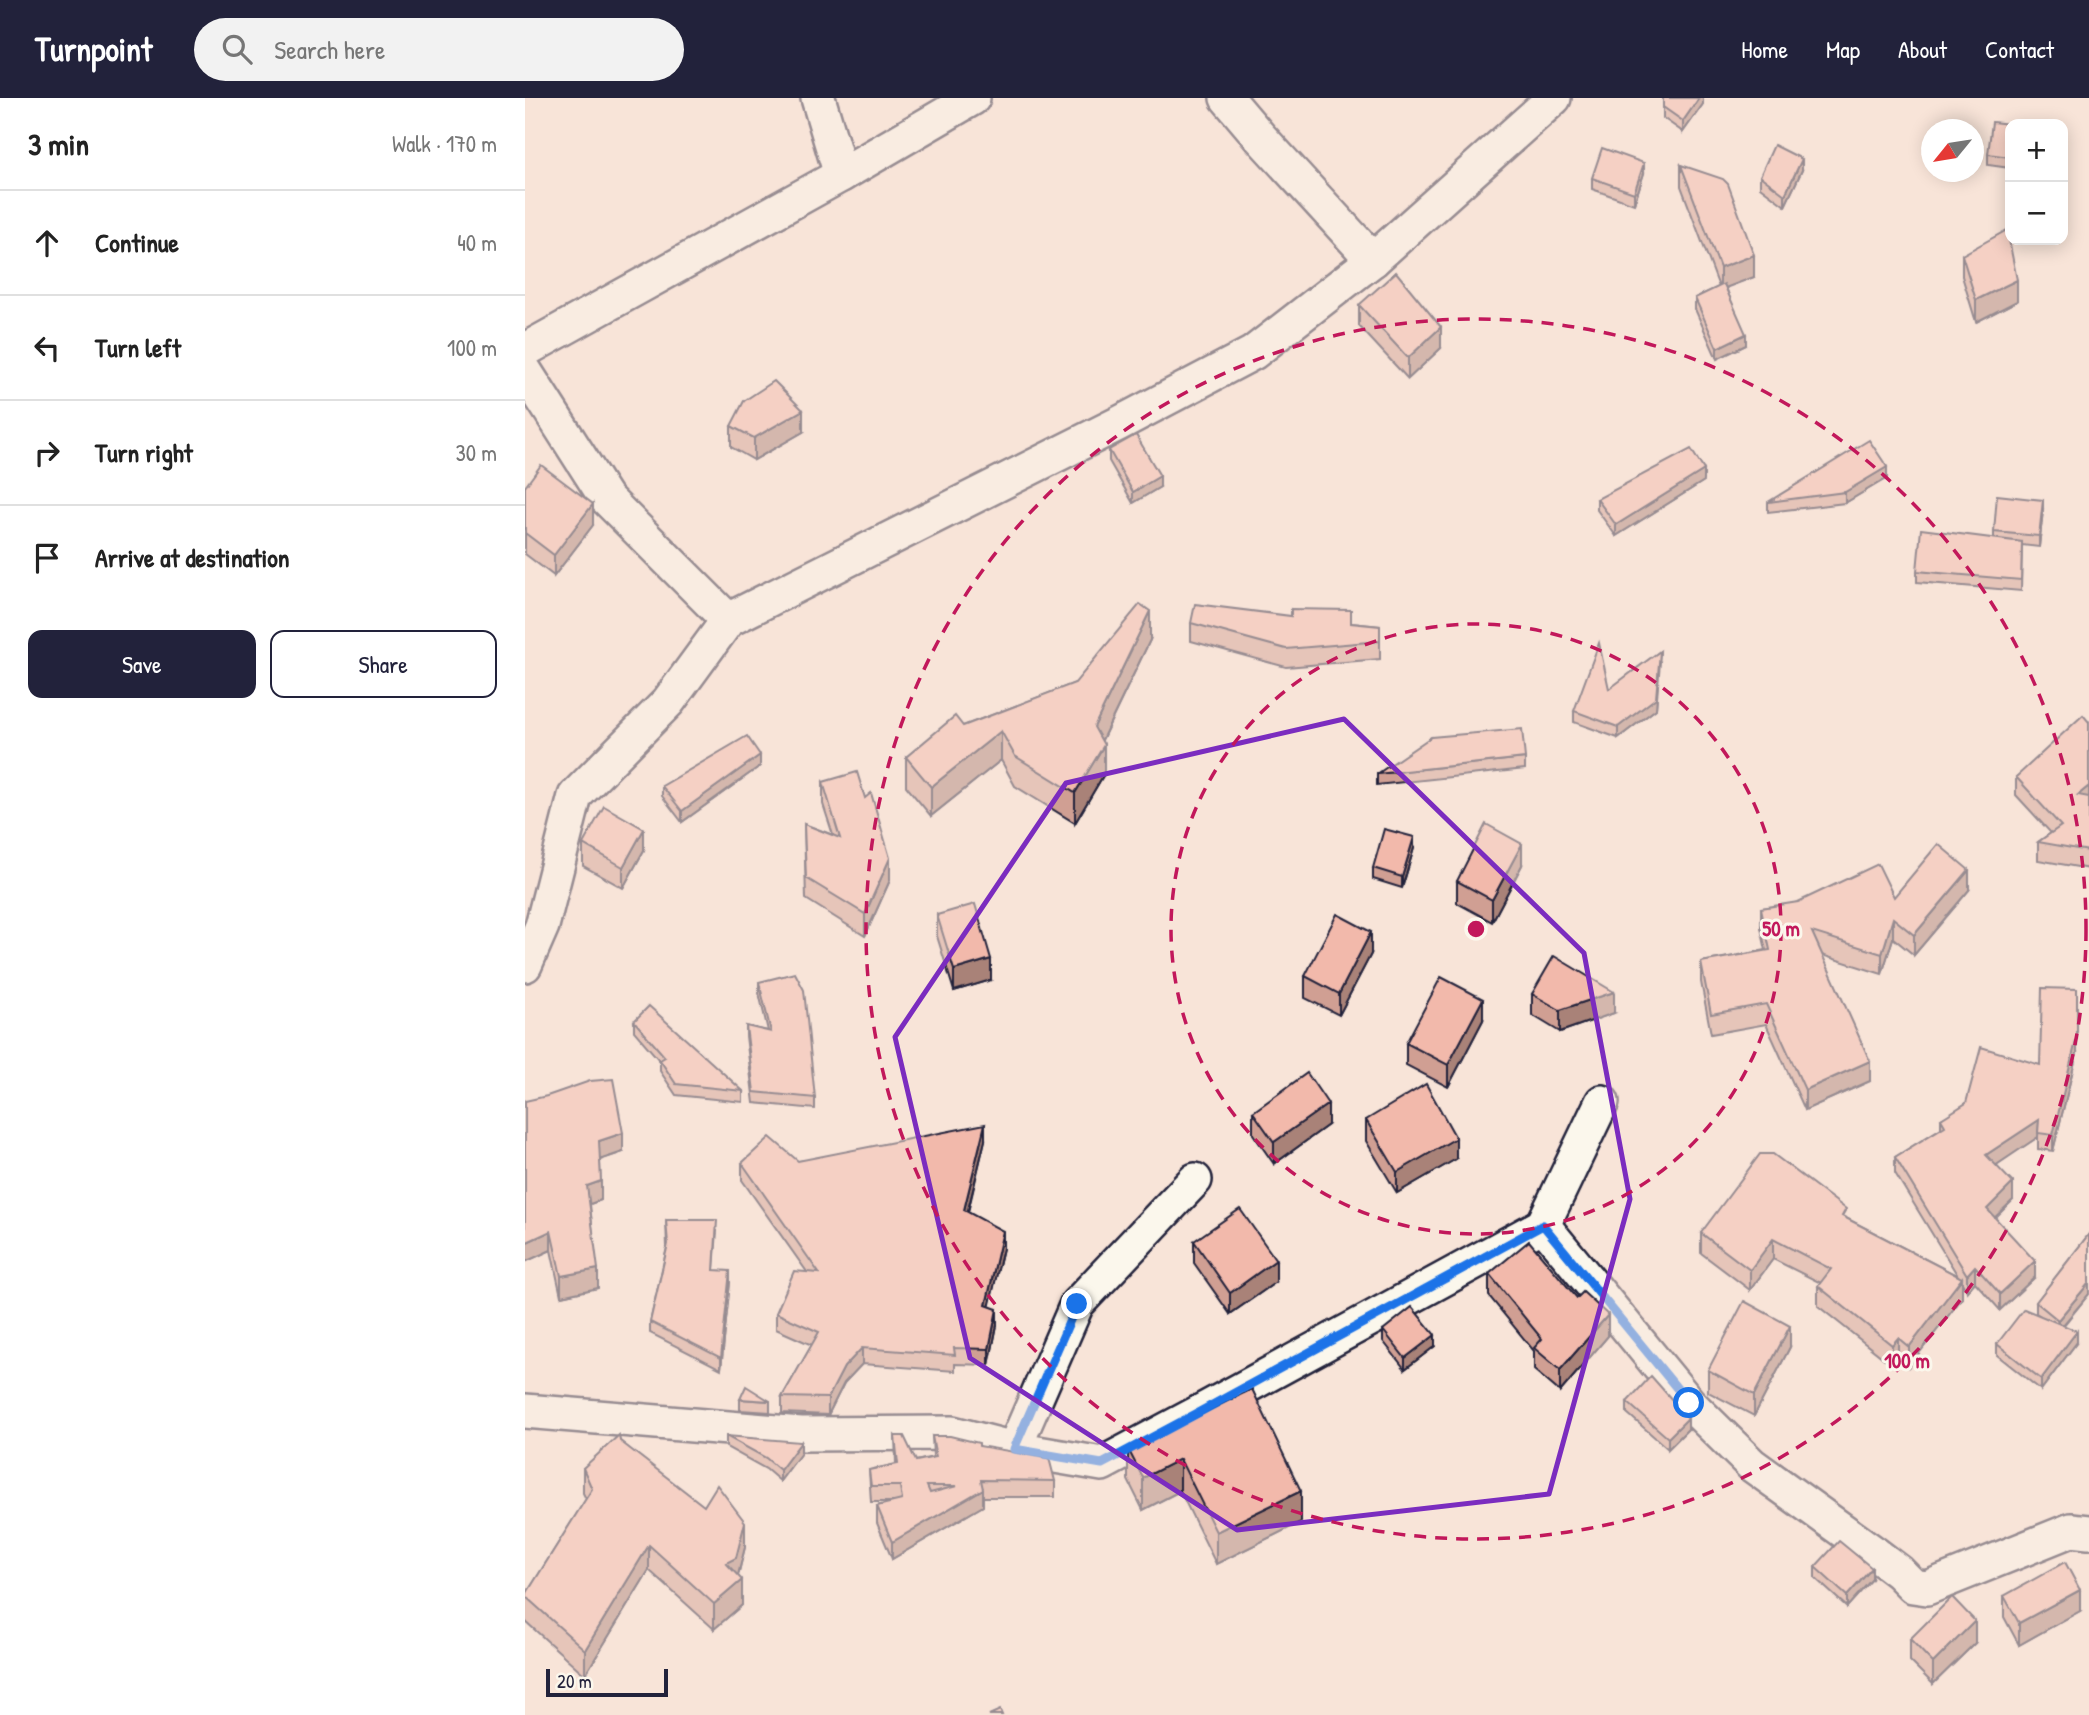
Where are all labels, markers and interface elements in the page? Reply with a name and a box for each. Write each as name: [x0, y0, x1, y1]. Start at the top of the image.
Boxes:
search box: [194, 18, 684, 81]
text: Turnpoint: [35, 27, 152, 71]
icon: search: [218, 30, 256, 68]
text: Search here: [274, 32, 385, 67]
text: Home: [1741, 33, 1788, 65]
text: Map: [1826, 33, 1860, 65]
text: About: [1898, 33, 1947, 65]
text: Contact: [1985, 33, 2054, 65]
north arrow: [1921, 119, 1984, 182]
map controls: [2005, 119, 2068, 245]
button: +: [2005, 119, 2068, 182]
text: 3 min: [28, 124, 89, 164]
text: Walk · 170 m: [392, 128, 497, 159]
button: −: [2005, 182, 2068, 245]
icon: ahead: [28, 224, 66, 262]
text: Continue: [95, 225, 179, 260]
text: 40 m: [457, 227, 497, 258]
icon: left: [28, 329, 66, 367]
text: Turn left: [95, 330, 181, 365]
text: 100 m: [447, 332, 497, 363]
icon: right: [28, 434, 66, 472]
text: Turn right: [95, 435, 193, 470]
text: 30 m: [455, 437, 497, 468]
icon: arrive: [28, 539, 66, 577]
text: Arrive at destination: [95, 540, 290, 575]
button: Save: [28, 630, 256, 698]
button: Share: [270, 630, 497, 698]
text: 50 m: [1762, 914, 1800, 943]
centre of rings: [1464, 917, 1488, 941]
route end: [1061, 1288, 1092, 1319]
text: 100 m: [1884, 1346, 1930, 1375]
route start: [1673, 1387, 1704, 1418]
scale bar: [546, 1666, 669, 1698]
text: 20 m: [557, 1668, 592, 1694]

